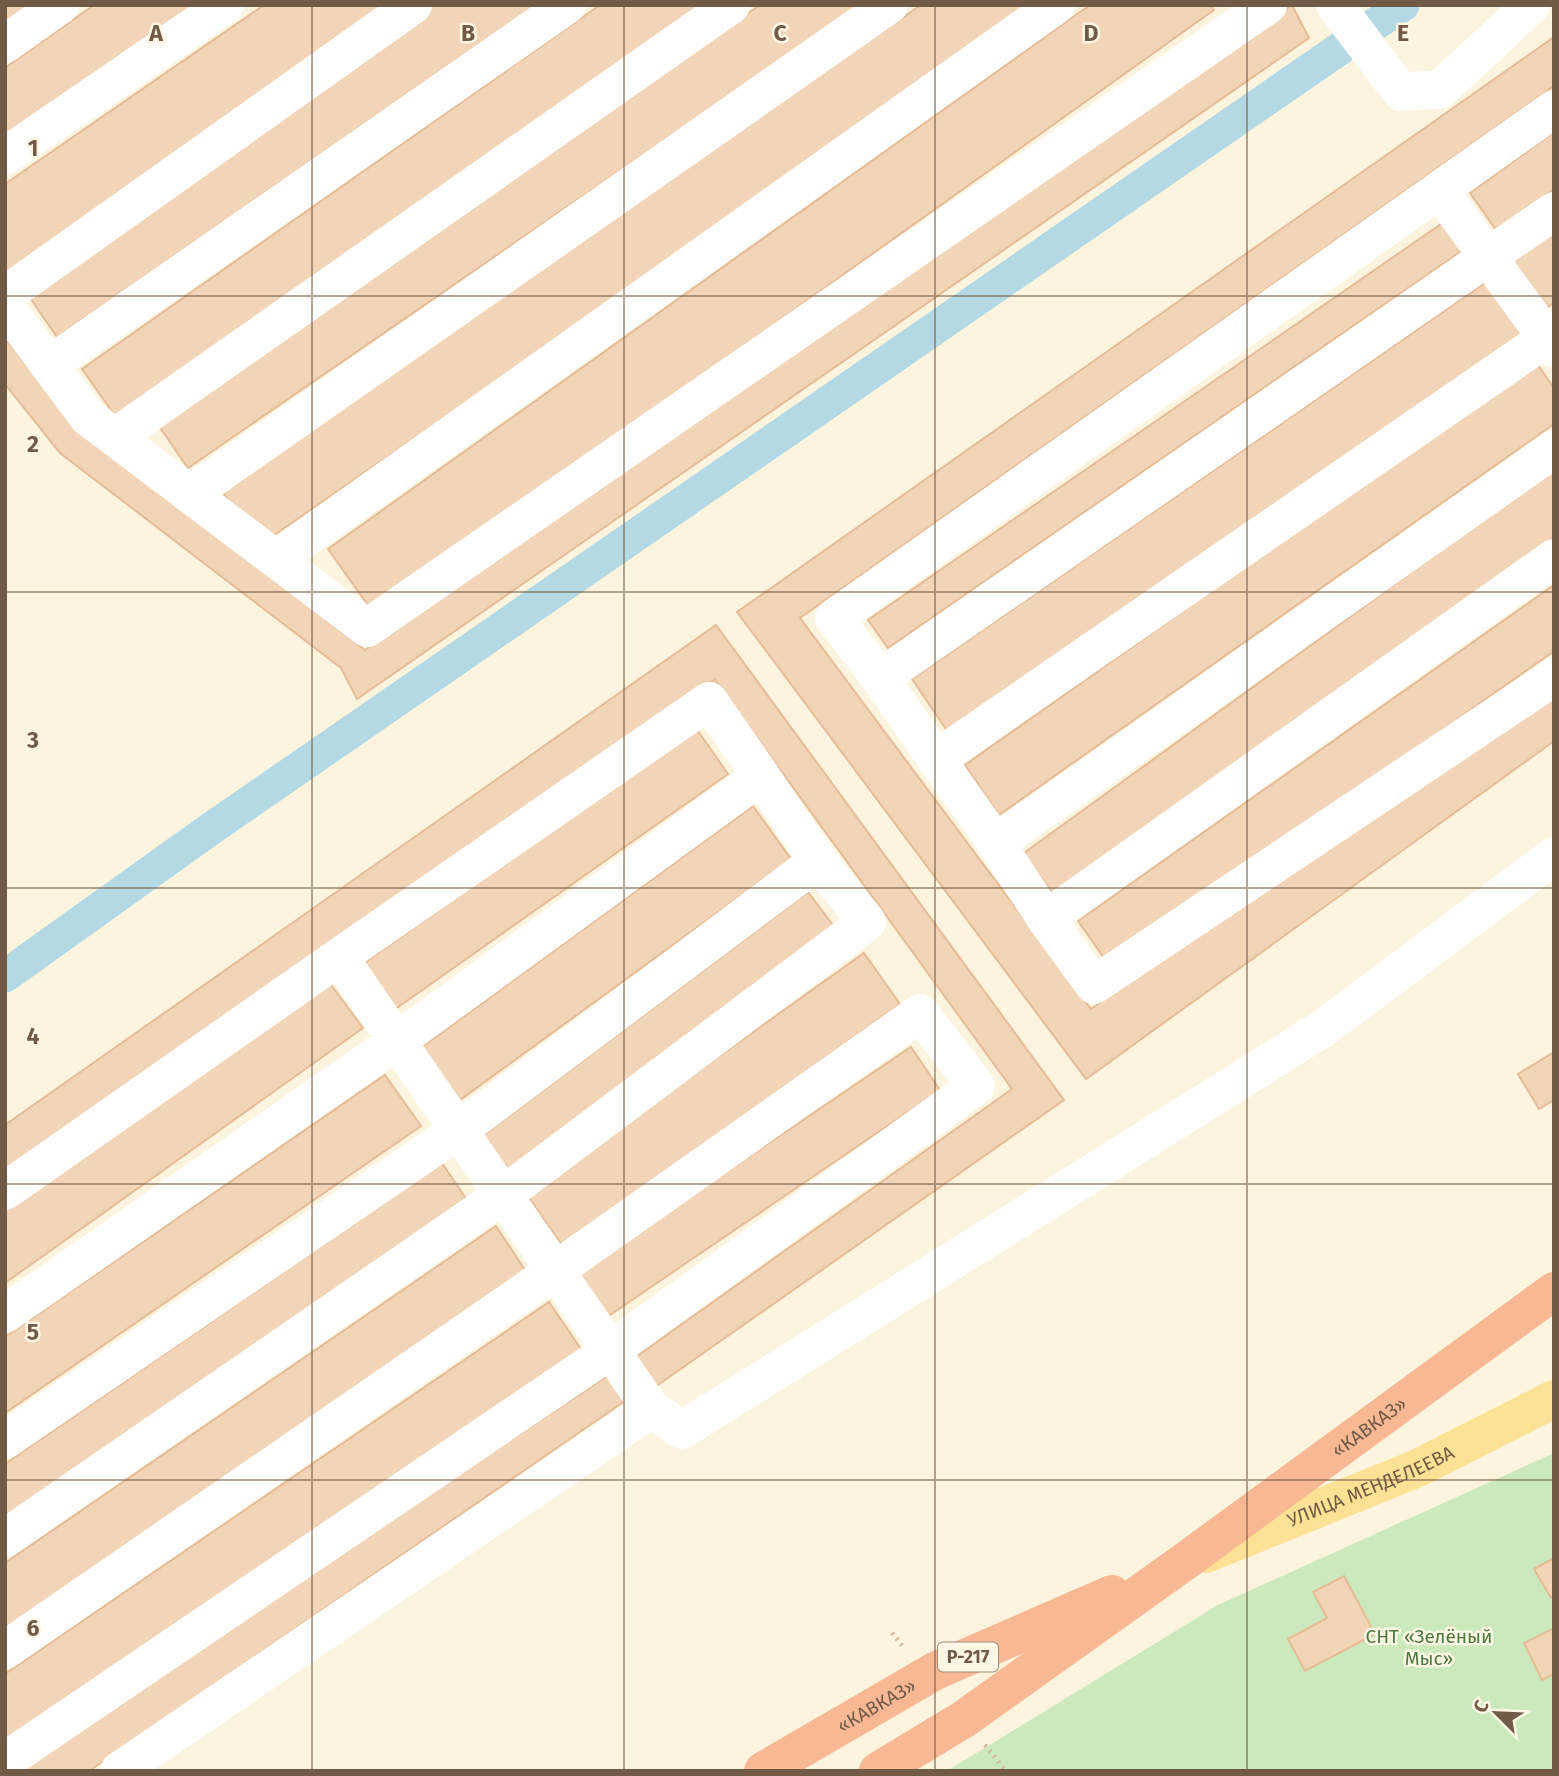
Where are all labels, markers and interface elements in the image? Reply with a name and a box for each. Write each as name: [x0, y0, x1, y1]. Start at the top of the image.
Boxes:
text: A: [148, 19, 163, 47]
text: B: [461, 19, 475, 47]
text: C: [773, 19, 787, 47]
text: D: [1084, 19, 1099, 47]
text: E: [1397, 19, 1409, 47]
text: 1: [28, 134, 38, 162]
text: 2: [27, 430, 39, 458]
text: 3: [26, 726, 39, 754]
text: 4: [27, 1022, 40, 1050]
text: 5: [27, 1318, 39, 1346]
street label: «КАВКАЗ»: [1327, 1391, 1411, 1462]
street label: УЛИЦА МЕНДЕЛЕЕВА: [1284, 1440, 1458, 1531]
text: 6: [27, 1614, 40, 1642]
park label: СНТ «Зелёный Мыс»: [1366, 1625, 1492, 1670]
road number: Р-217: [938, 1642, 998, 1672]
street label: «КАВКАЗ»: [833, 1673, 920, 1737]
north arrow: [1461, 1678, 1531, 1748]
text: С: [1468, 1697, 1494, 1716]

